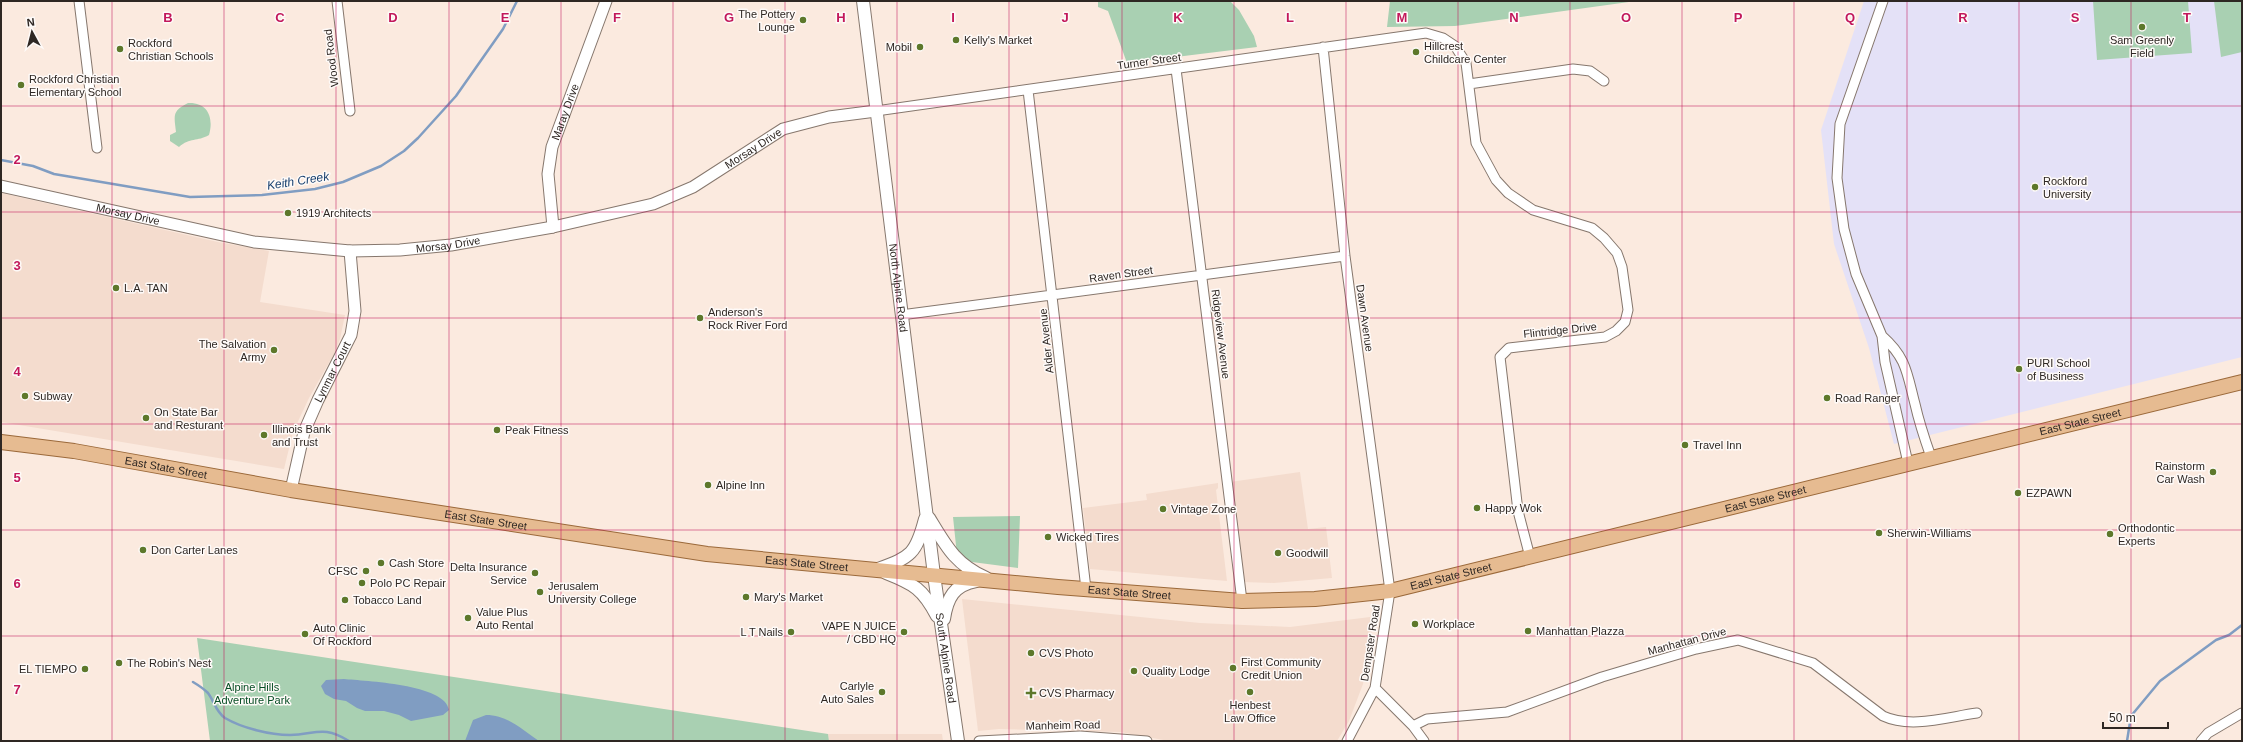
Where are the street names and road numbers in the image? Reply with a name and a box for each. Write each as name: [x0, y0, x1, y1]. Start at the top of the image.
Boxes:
street label: Wood Road: [322, 29, 340, 87]
street label: Turner Street: [1116, 51, 1182, 71]
street label: Maray Drive: [549, 82, 581, 142]
street label: Morsay Drive: [723, 126, 784, 171]
street label: Morsay Drive: [95, 201, 161, 227]
street label: Morsay Drive: [415, 234, 481, 254]
street label: North Alpine Road: [887, 243, 910, 333]
street label: Raven Street: [1088, 264, 1154, 284]
street label: Dawn Avenue: [1354, 284, 1376, 352]
street label: Ridgeview Avenue: [1210, 288, 1232, 380]
street label: Alder Avenue: [1037, 308, 1055, 374]
street label: Flintridge Drive: [1523, 320, 1597, 340]
street label: Lynmar Court: [312, 340, 353, 404]
street label: East State Street: [2038, 406, 2122, 437]
street label: East State Street: [124, 454, 208, 481]
street label: East State Street: [1724, 483, 1807, 515]
street label: East State Street: [444, 508, 528, 532]
street label: East State Street: [765, 553, 849, 573]
street label: East State Street: [1409, 560, 1493, 592]
street label: East State Street: [1087, 583, 1171, 602]
street label: Dempster Road: [1358, 604, 1382, 682]
street label: South Alpine Road: [933, 612, 958, 704]
street label: Manhattan Drive: [1646, 625, 1728, 657]
street label: Manheim Road: [1026, 718, 1100, 732]

